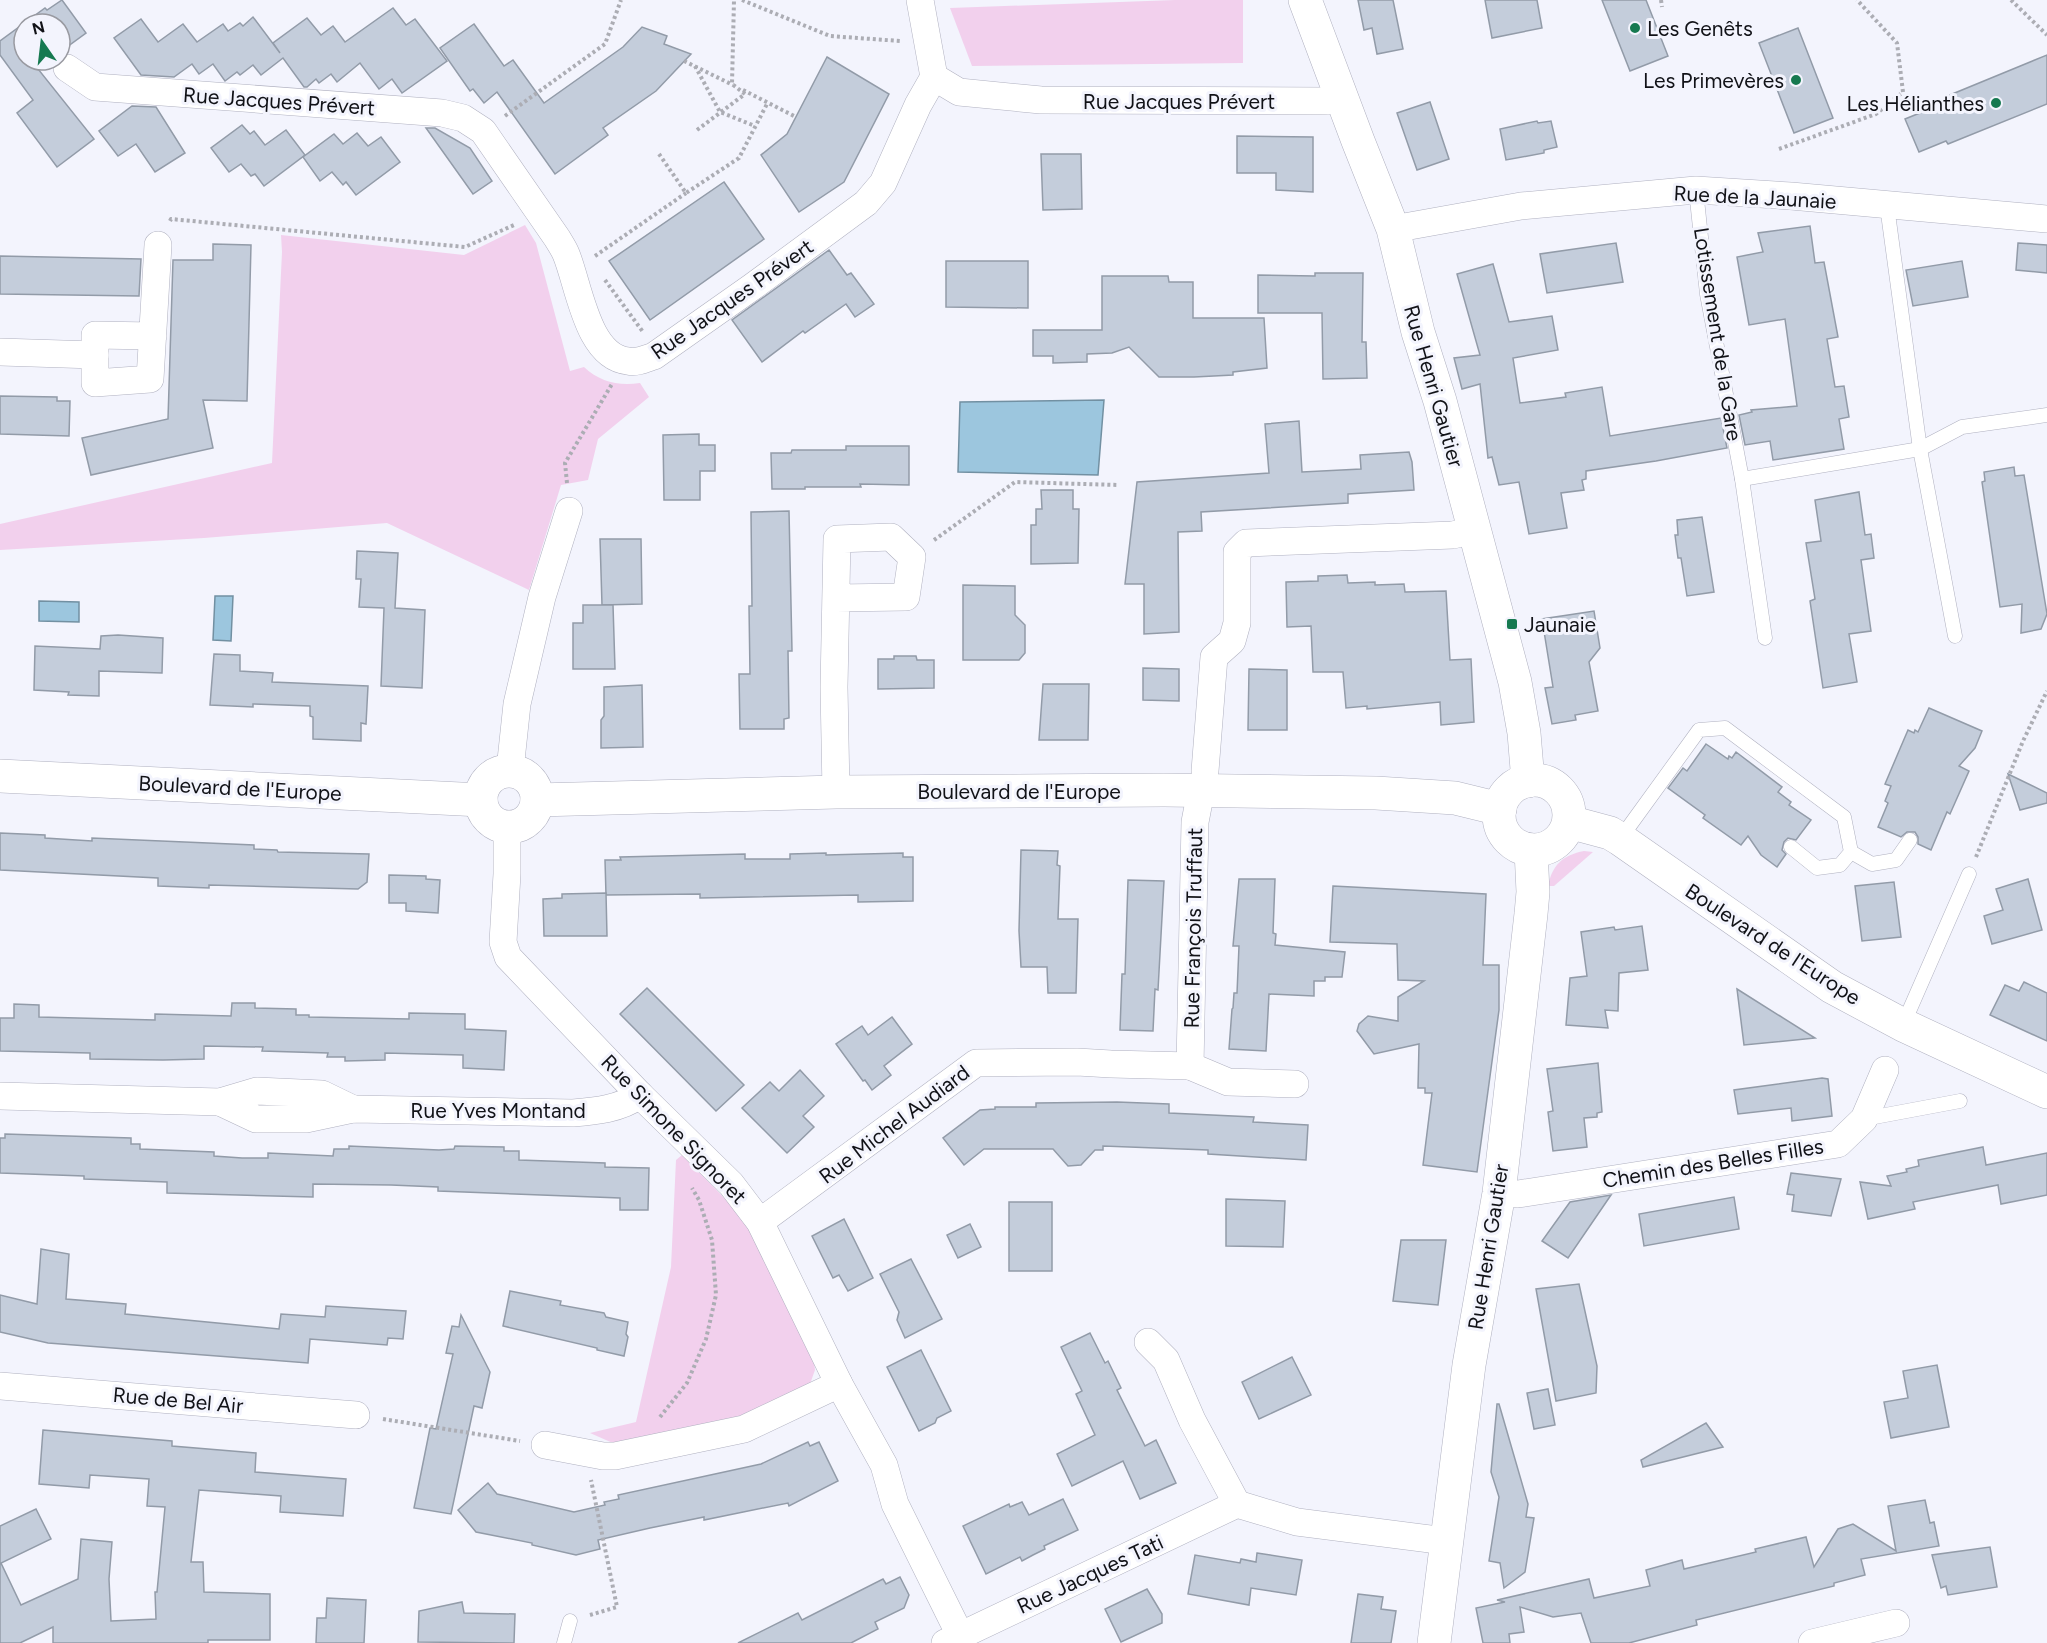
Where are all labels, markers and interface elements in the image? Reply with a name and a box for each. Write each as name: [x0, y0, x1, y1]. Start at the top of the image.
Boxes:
north arrow: [12, 12, 72, 72]
place label: Les Genêts: [1647, 16, 1753, 41]
text: N: [30, 17, 47, 39]
marker: Les Genêts: [1628, 21, 1642, 35]
place label: Les Primevères: [1643, 68, 1784, 93]
marker: Les Primevères: [1789, 73, 1803, 87]
street label: Rue Jacques Prévert: [182, 82, 376, 120]
street label: Rue Jacques Prévert: [1083, 89, 1275, 114]
place label: Les Hélianthes: [1847, 91, 1984, 116]
marker: Les Hélianthes: [1989, 96, 2003, 110]
street label: Rue de la Jaunaie: [1673, 180, 1837, 214]
street label: Lotissement de la Gare: [1689, 225, 1747, 443]
street label: Rue Jacques Prévert: [646, 234, 818, 364]
street label: Rue Henri Gautier: [1399, 302, 1469, 470]
place label: Jaunaie: [1524, 612, 1596, 637]
marker: Jaunaie: [1505, 617, 1519, 631]
street label: Boulevard de l'Europe: [138, 770, 342, 806]
street label: Boulevard de l'Europe: [917, 779, 1121, 804]
street label: Rue François Truffaut: [1179, 827, 1207, 1029]
street label: Boulevard de l'Europe: [1681, 878, 1865, 1010]
street label: Rue Simone Signoret: [596, 1049, 752, 1209]
street label: Rue Michel Audiard: [814, 1059, 974, 1189]
street label: Rue Yves Montand: [410, 1098, 586, 1123]
street label: Chemin des Belles Filles: [1601, 1133, 1825, 1193]
street label: Rue Henri Gautier: [1463, 1162, 1513, 1332]
street label: Rue de Bel Air: [112, 1382, 244, 1418]
street label: Rue Jacques Tati: [1013, 1529, 1167, 1619]

